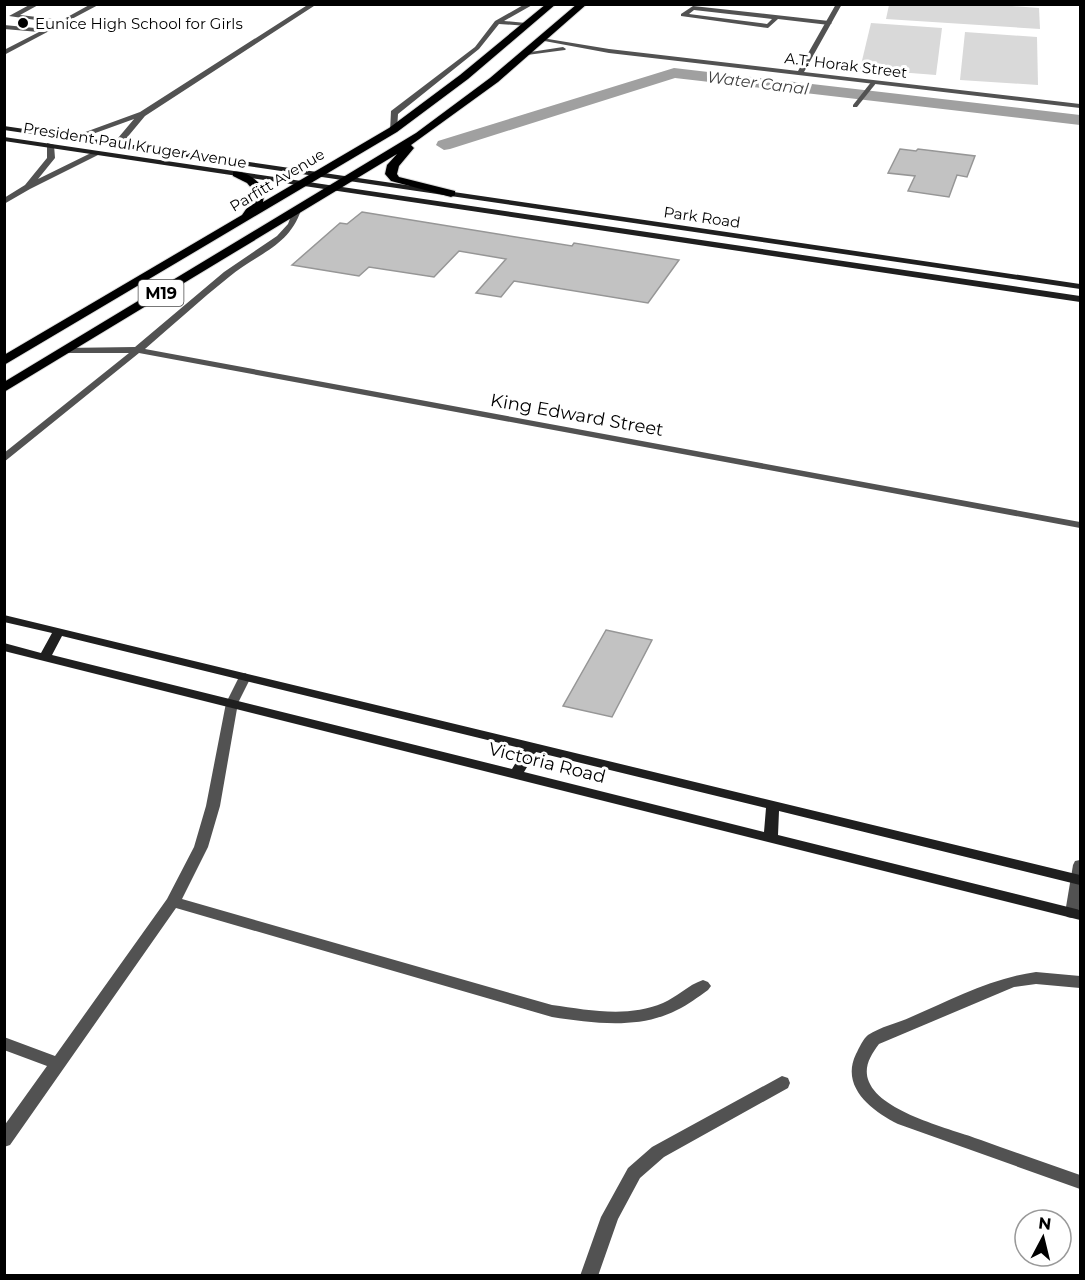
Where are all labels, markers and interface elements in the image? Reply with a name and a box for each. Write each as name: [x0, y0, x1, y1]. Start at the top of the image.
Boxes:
place label: Eunice High School for Girls: [35, 14, 243, 33]
marker: Eunice High School for Girls: [16, 16, 30, 30]
street label: A.T. Horak Street: [784, 48, 908, 82]
water label: Water Canal: [706, 67, 810, 99]
street label: President Paul Kruger Avenue: [22, 118, 248, 172]
street label: Parfitt Avenue: [226, 144, 328, 216]
street label: Park Road: [662, 202, 742, 232]
road number: M19: [138, 280, 184, 306]
street label: King Edward Street: [489, 389, 665, 441]
street label: Victoria Road: [486, 738, 608, 788]
north arrow: [1013, 1208, 1073, 1268]
text: N: [1037, 1213, 1052, 1234]

